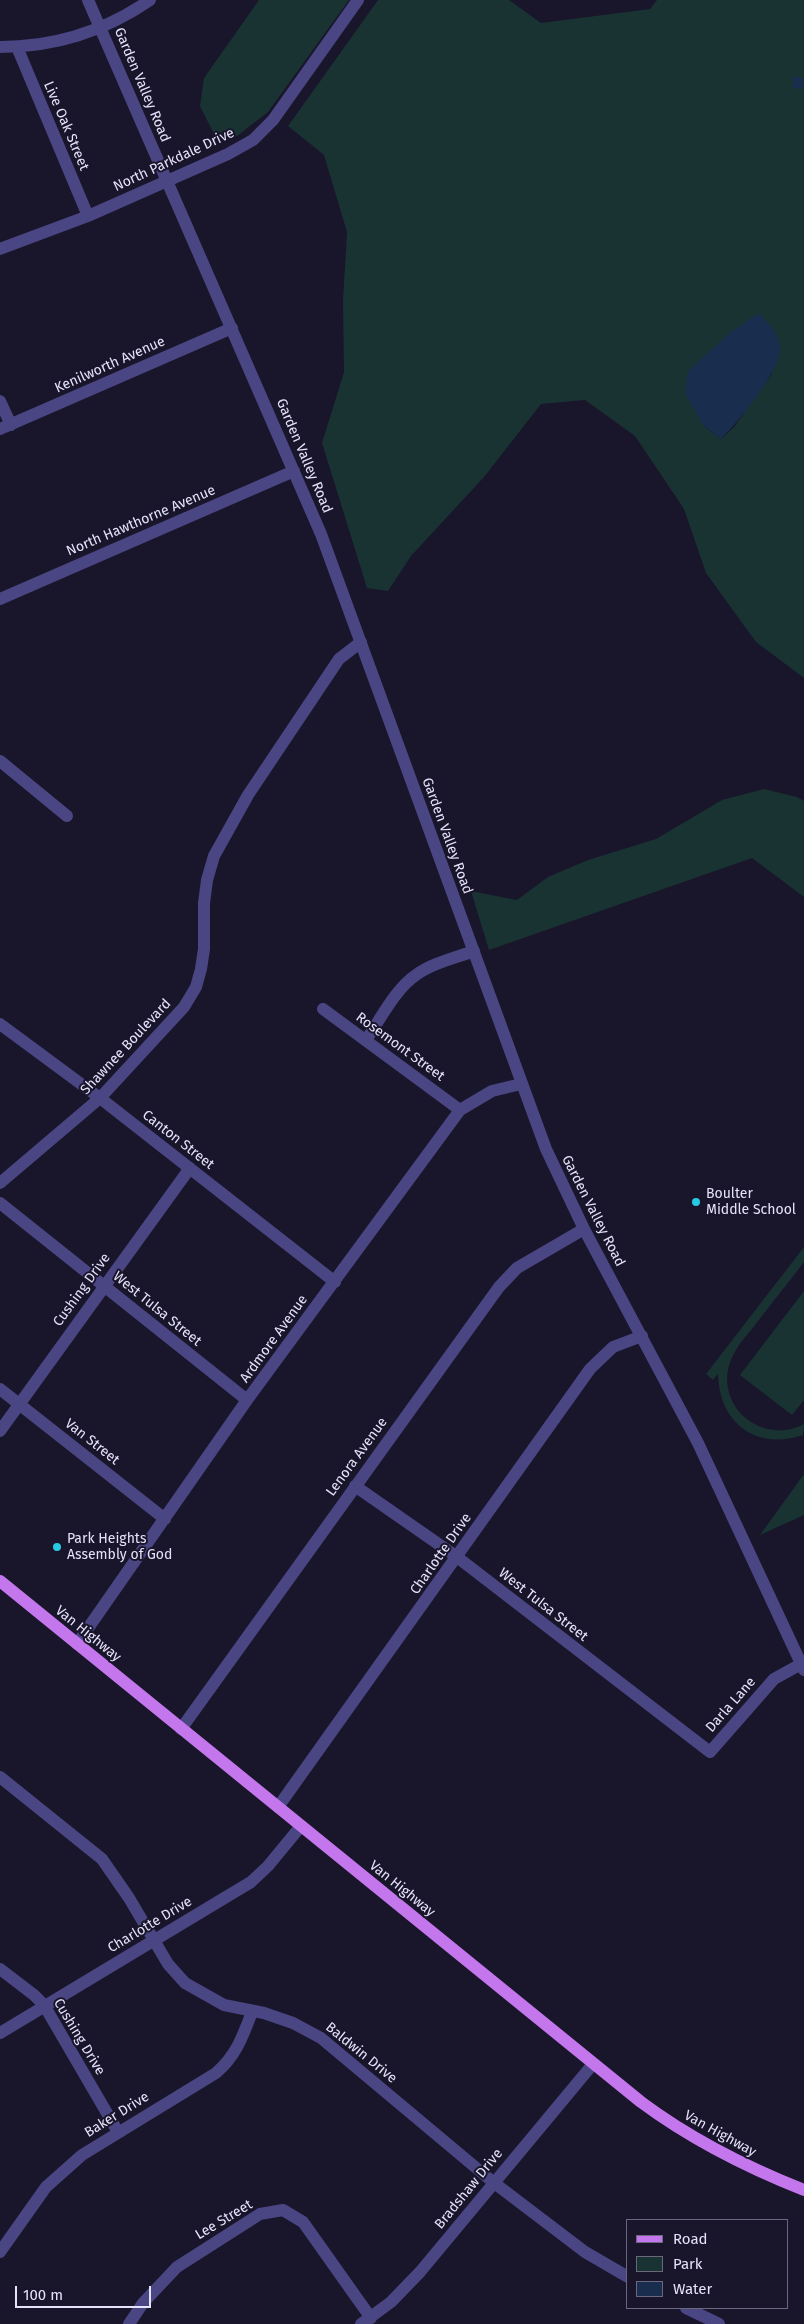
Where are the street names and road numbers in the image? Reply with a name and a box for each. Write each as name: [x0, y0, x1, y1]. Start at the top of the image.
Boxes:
street label: Garden Valley Road: [110, 25, 174, 145]
street label: Live Oak Street: [40, 79, 92, 173]
street label: North Parkdale Drive: [111, 125, 237, 195]
street label: Kenilworth Avenue: [52, 333, 168, 397]
street label: Garden Valley Road: [272, 396, 336, 516]
street label: North Hawthorne Avenue: [64, 482, 218, 560]
street label: Garden Valley Road: [418, 776, 476, 896]
street label: Shawnee Boulevard: [77, 996, 175, 1098]
street label: Rosemont Street: [352, 1009, 448, 1085]
street label: Canton Street: [139, 1107, 217, 1173]
street label: Garden Valley Road: [558, 1153, 628, 1269]
street label: Cushing Drive: [50, 1250, 114, 1330]
street label: West Tulsa Street: [109, 1268, 205, 1350]
street label: Ardmore Avenue: [237, 1292, 311, 1386]
street label: Lenora Avenue: [323, 1414, 391, 1500]
street label: Van Street: [61, 1415, 123, 1469]
street label: Charlotte Drive: [407, 1510, 475, 1598]
street label: West Tulsa Street: [495, 1565, 591, 1645]
street label: Van Highway: [52, 1602, 124, 1666]
street label: Darla Lane: [703, 1674, 759, 1736]
street label: Van Highway: [366, 1857, 438, 1921]
street label: Charlotte Drive: [105, 1893, 195, 1957]
street label: Cushing Drive: [50, 1996, 108, 2078]
street label: Baldwin Drive: [322, 2019, 400, 2087]
street label: Baker Drive: [82, 2089, 152, 2141]
street label: Van Highway: [681, 2107, 759, 2161]
street label: Bradshaw Drive: [432, 2146, 506, 2232]
street label: Lee Street: [192, 2196, 256, 2244]

